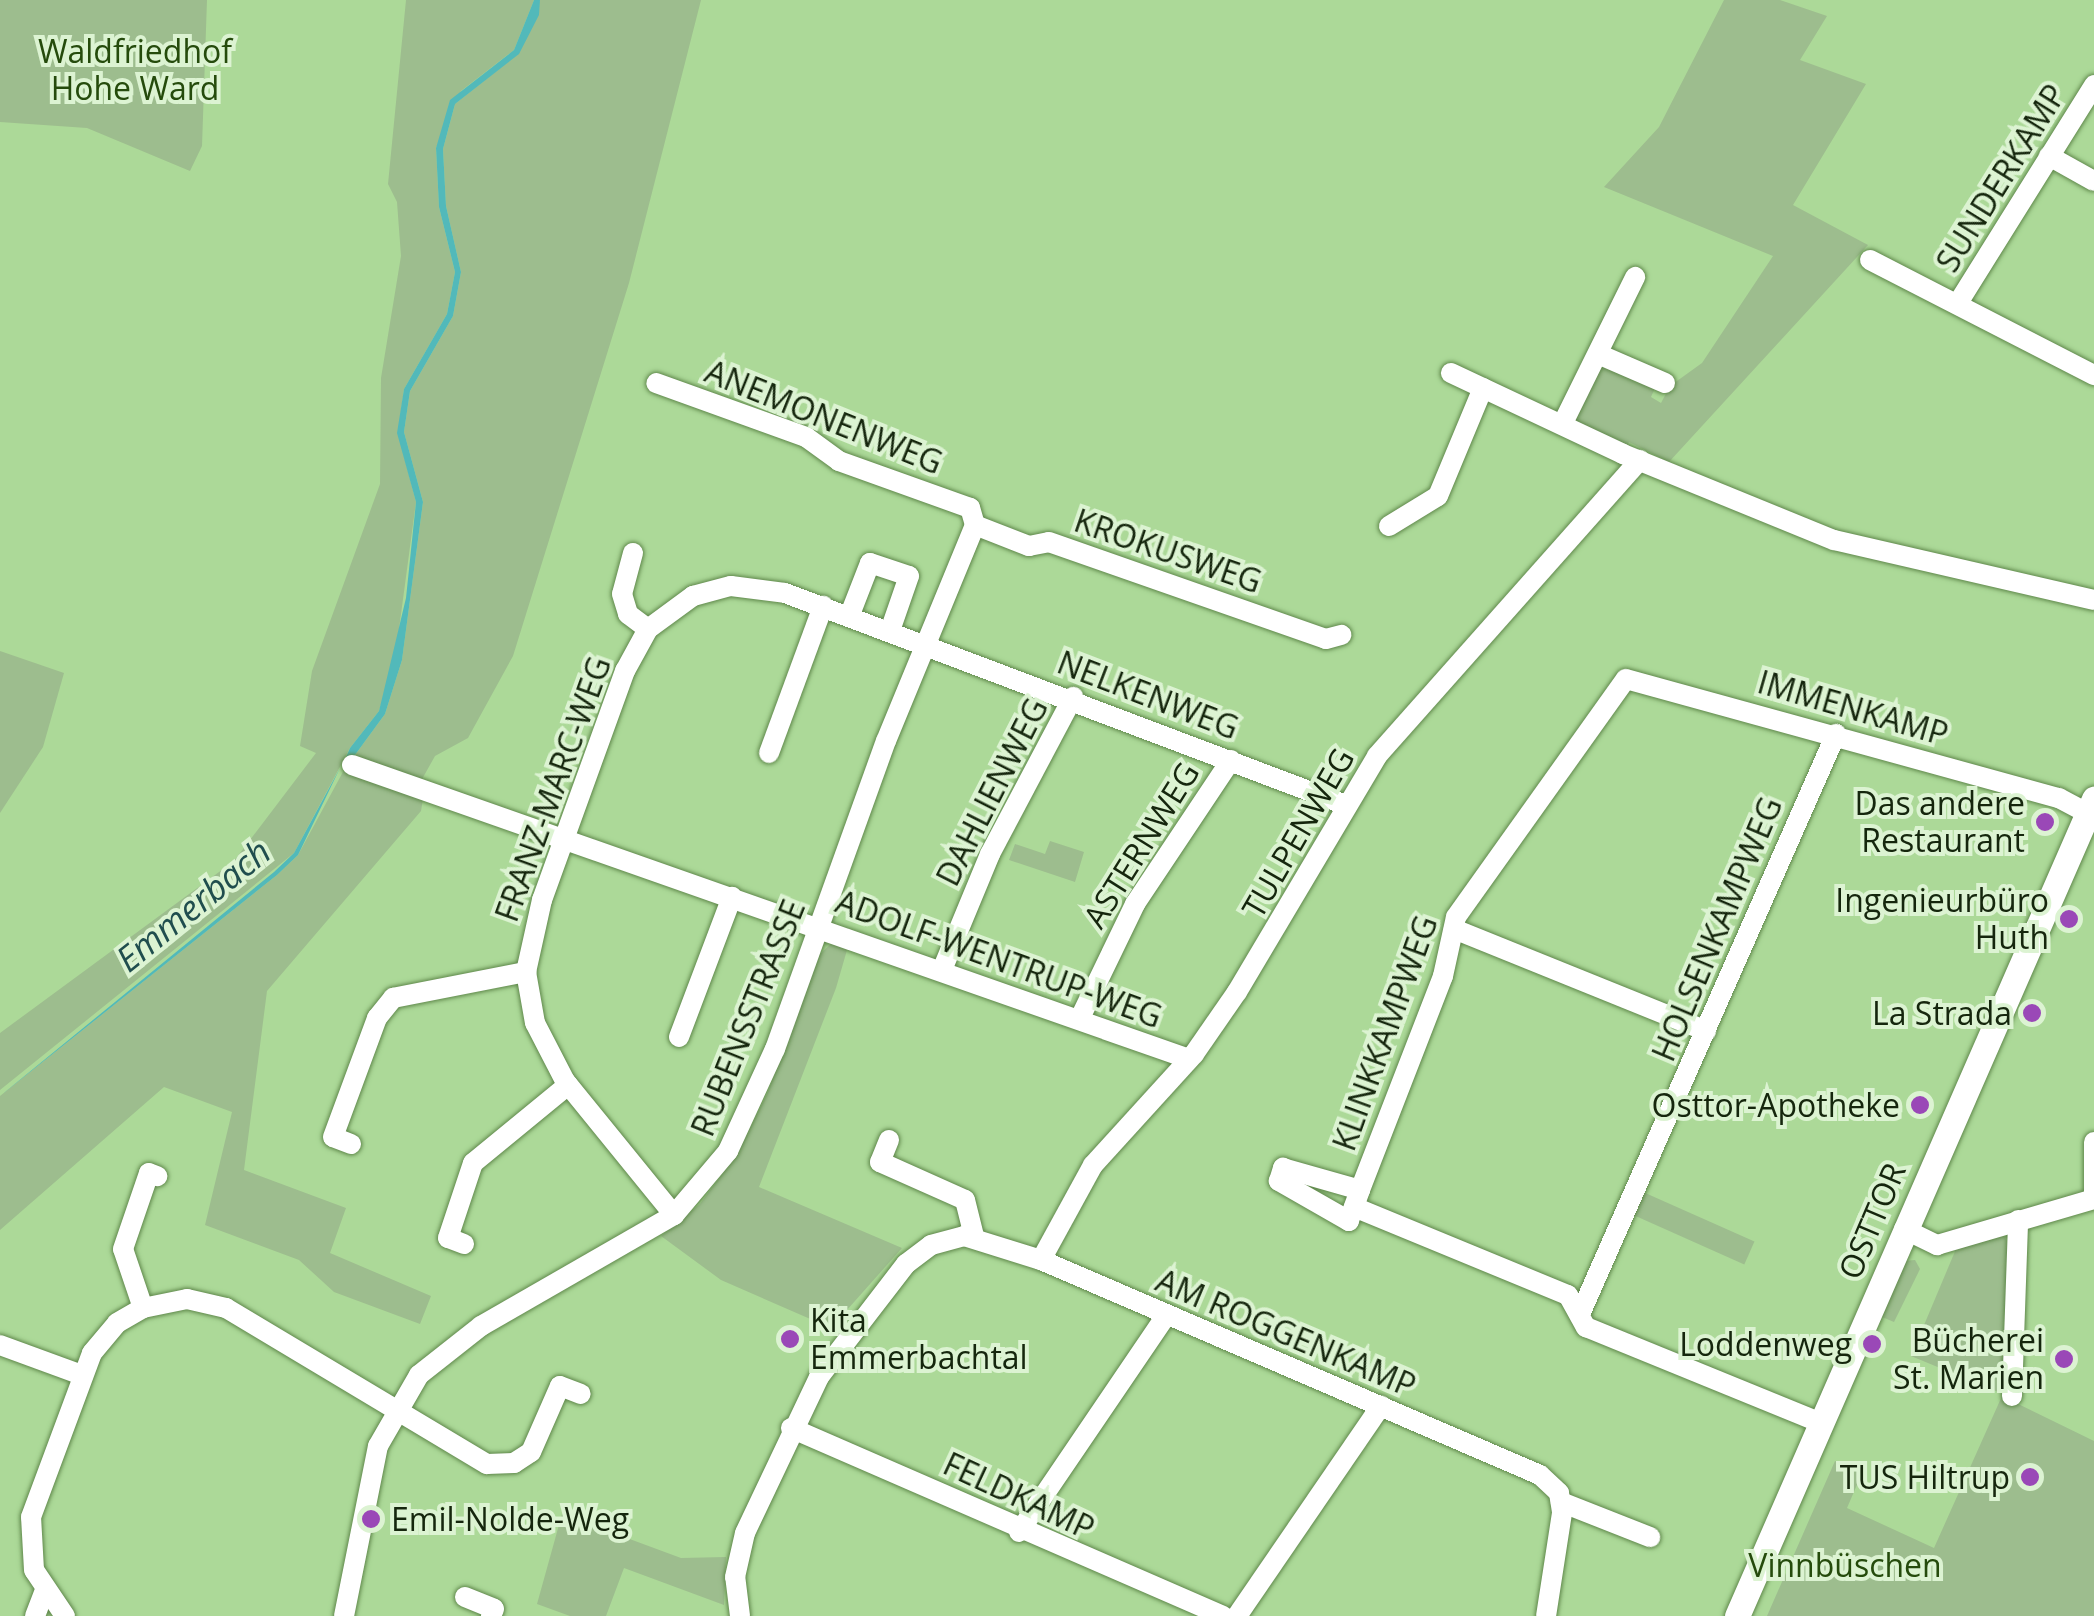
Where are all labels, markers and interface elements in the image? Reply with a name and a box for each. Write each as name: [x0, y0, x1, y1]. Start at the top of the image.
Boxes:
park label: Waldfriedhof Hohe Ward: [38, 33, 232, 108]
street label: SUNDERKAMP: [1928, 77, 2074, 279]
street label: ANEMONENWEG: [700, 352, 948, 482]
street label: KROKUSWEG: [1069, 501, 1267, 601]
street label: NELKENWEG: [1052, 643, 1244, 747]
street label: FRANZ-MARC-WEG: [487, 651, 619, 927]
street label: IMMENKAMP: [1753, 662, 1953, 754]
street label: DAHLIENWEG: [928, 692, 1056, 892]
street label: TULPENWEG: [1234, 741, 1362, 925]
street label: ASTERNWEG: [1075, 755, 1207, 935]
place label: Das andere Restaurant: [1854, 785, 2025, 860]
street label: HOLSENKAMPWEG: [1644, 791, 1790, 1067]
marker: Das andere Restaurant: [2034, 811, 2056, 833]
water label: Emmerbach: [107, 830, 279, 980]
street label: ADOLF-WENTRUP-WEG: [831, 882, 1167, 1036]
place label: Ingenieurbüro Huth: [1835, 882, 2049, 957]
street label: RUBENSSTRASSE: [683, 894, 813, 1142]
marker: Ingenieurbüro Huth: [2058, 908, 2080, 930]
street label: KLINKKAMPWEG: [1325, 910, 1445, 1156]
place label: La Strada: [1872, 994, 2012, 1032]
marker: La Strada: [2021, 1002, 2043, 1024]
place label: Osttor-Apotheke: [1652, 1086, 1900, 1124]
marker: Osttor-Apotheke: [1909, 1094, 1931, 1116]
street label: OSTTOR: [1830, 1157, 1914, 1285]
street label: AM ROGGENKAMP: [1150, 1261, 1422, 1405]
place label: Kita Emmerbachtal: [810, 1302, 1028, 1377]
place label: Bücherei St. Marien: [1893, 1322, 2044, 1397]
place label: Loddenweg: [1679, 1325, 1852, 1363]
marker: Kita Emmerbachtal: [779, 1328, 801, 1350]
marker: Loddenweg: [1861, 1333, 1883, 1355]
marker: Bücherei St. Marien: [2053, 1348, 2075, 1370]
street label: FELDKAMP: [937, 1444, 1101, 1548]
place label: TUS Hiltrup: [1840, 1458, 2010, 1496]
marker: TUS Hiltrup: [2019, 1466, 2041, 1488]
place label: Emil-Nolde-Weg: [391, 1500, 629, 1538]
marker: Emil-Nolde-Weg: [360, 1508, 382, 1530]
park label: Vinnbüschen: [1748, 1546, 1942, 1584]

